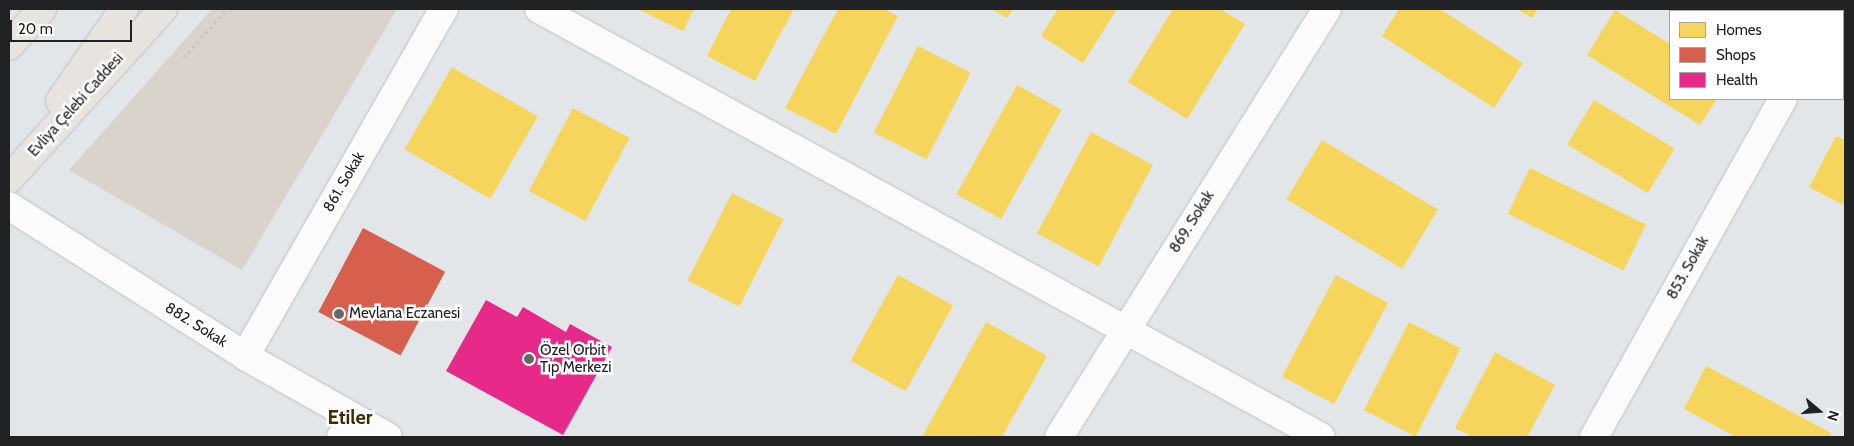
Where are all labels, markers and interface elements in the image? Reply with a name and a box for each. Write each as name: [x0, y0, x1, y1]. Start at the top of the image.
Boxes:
scale bar: [12, 10, 135, 42]
legend: [1669, 10, 1844, 100]
text: 20 m: [18, 20, 53, 38]
text: Homes: [1716, 21, 1762, 39]
text: Shops: [1716, 46, 1756, 64]
street label: Evliya Çelebi Caddesi: [25, 50, 127, 160]
text: Health: [1716, 71, 1758, 89]
street label: 861. Sokak: [320, 149, 368, 215]
street label: 869. Sokak: [1166, 188, 1218, 256]
street label: 853. Sokak: [1663, 233, 1713, 303]
street label: 882. Sokak: [162, 299, 230, 351]
place label: Mevlana Eczanesi: [349, 305, 460, 323]
marker: Mevlana Eczanesi: [333, 308, 345, 320]
place label: Özel Orbit Tıp Merkezi: [540, 341, 612, 376]
marker: Özel Orbit Tıp Merkezi: [522, 352, 536, 366]
north arrow: [1794, 386, 1844, 436]
district label: Etiler: [328, 405, 372, 429]
text: N: [1823, 408, 1843, 423]

